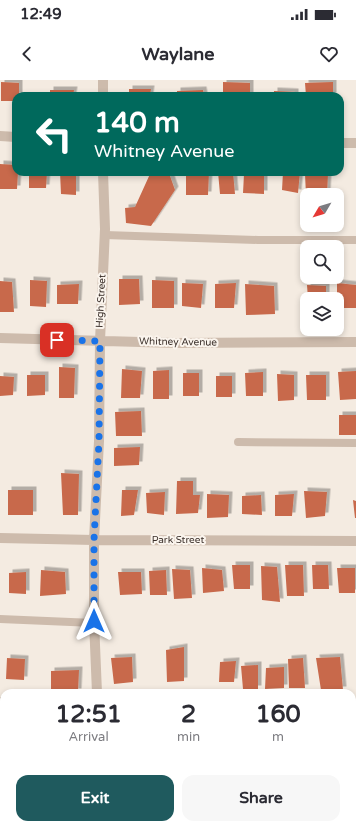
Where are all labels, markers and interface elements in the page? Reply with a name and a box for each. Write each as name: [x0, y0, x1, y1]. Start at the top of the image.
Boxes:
text: 12:49: [20, 5, 62, 23]
icon: back: [16, 43, 38, 65]
text: Waylane: [142, 43, 214, 65]
icon: heart: [318, 43, 340, 65]
text: 140 m: [94, 106, 180, 140]
icon: left: [28, 108, 80, 160]
text: Whitney Avenue: [94, 140, 234, 162]
north arrow: [300, 188, 344, 232]
map controls: [300, 188, 344, 336]
button: search: [300, 240, 344, 284]
street label: High Street: [94, 274, 108, 328]
button: layers: [300, 292, 344, 336]
pin: [40, 323, 74, 357]
icon: arrive: [46, 329, 68, 351]
street label: Whitney Avenue: [139, 335, 217, 349]
street label: Park Street: [152, 534, 204, 546]
position arrow: [73, 600, 115, 642]
text: 12:51: [55, 700, 122, 729]
text: 2: [181, 700, 196, 729]
text: 160: [255, 700, 301, 729]
text: Arrival: [68, 729, 109, 745]
text: min: [177, 729, 200, 745]
text: m: [272, 729, 284, 745]
button: Exit: [16, 775, 174, 821]
button: Share: [182, 775, 340, 821]

